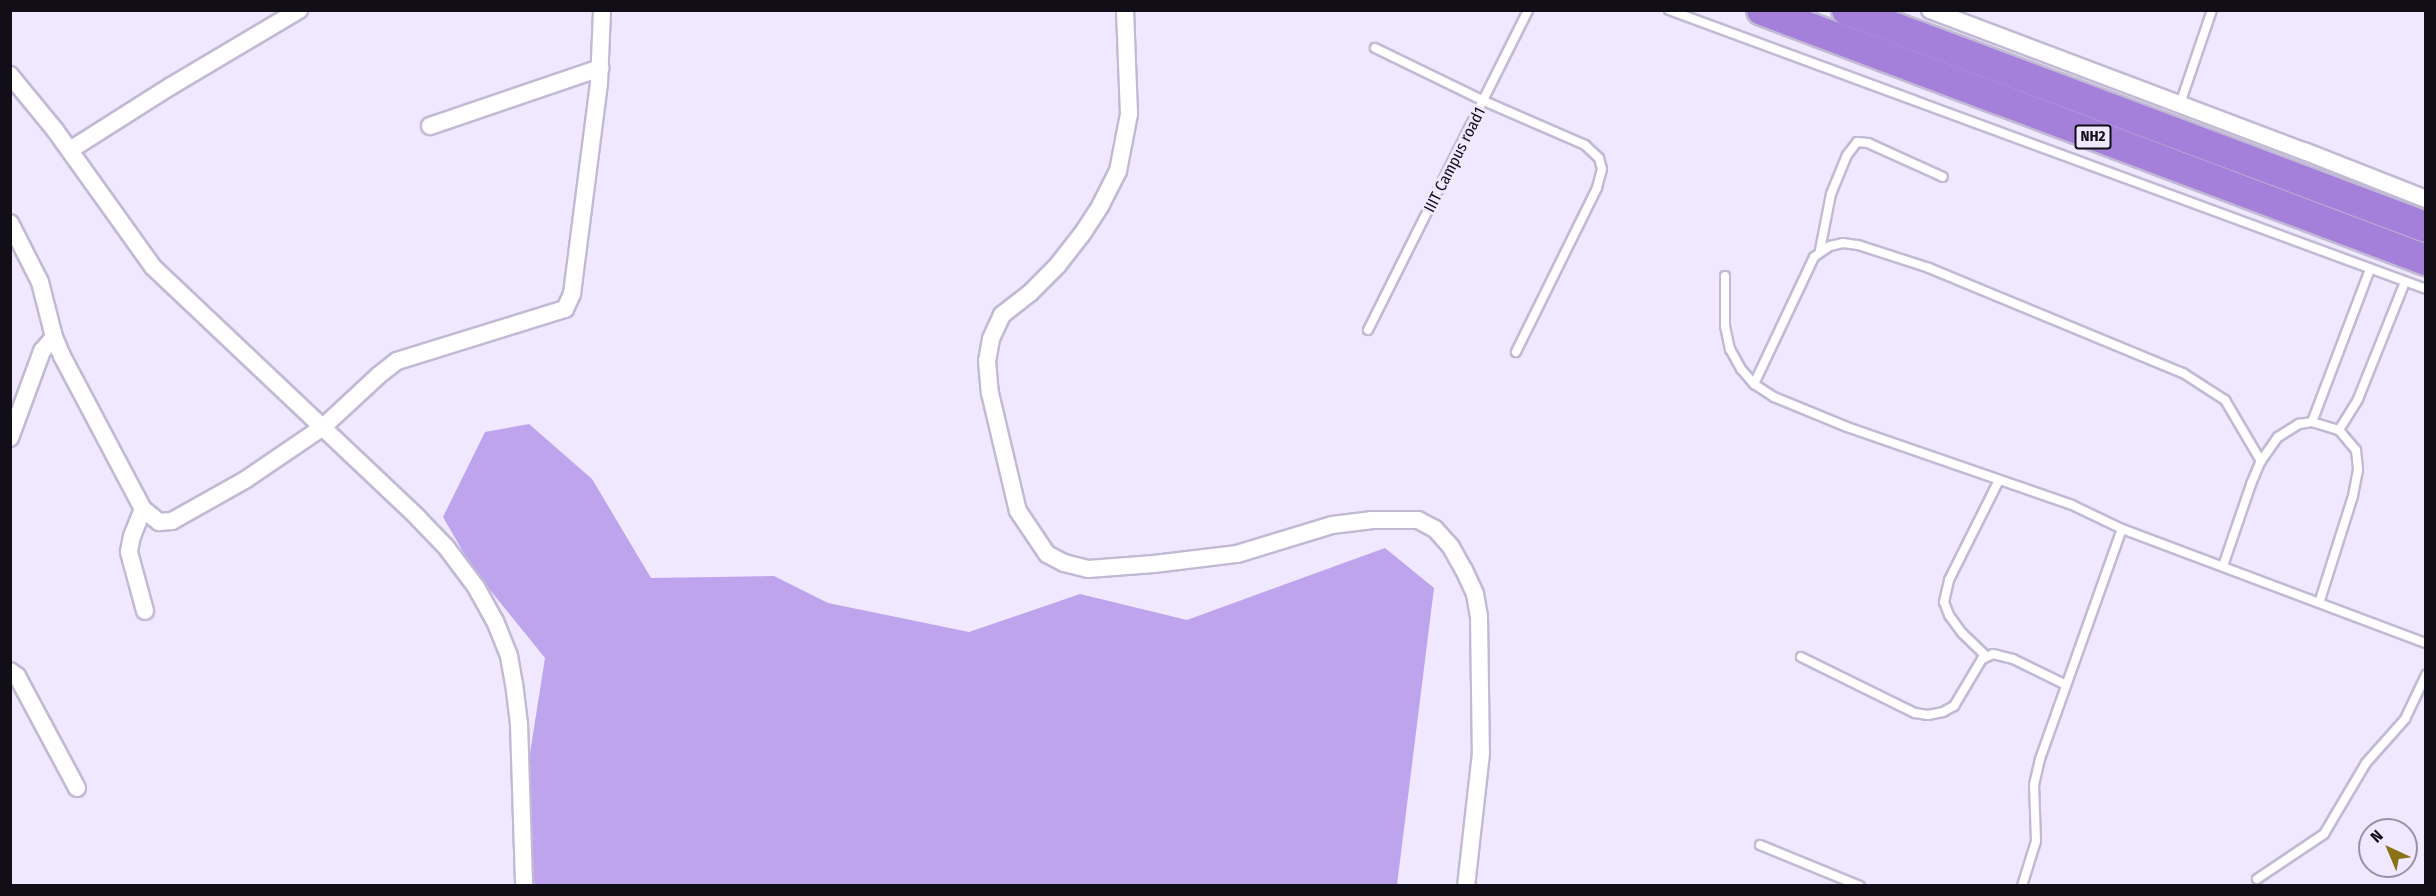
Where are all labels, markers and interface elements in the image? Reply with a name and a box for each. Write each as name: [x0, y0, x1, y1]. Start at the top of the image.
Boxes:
street label: IIIT Campus road1: [1420, 104, 1490, 216]
road number: NH2: [2074, 125, 2112, 149]
north arrow: [2358, 818, 2418, 878]
text: N: [2366, 826, 2387, 846]

